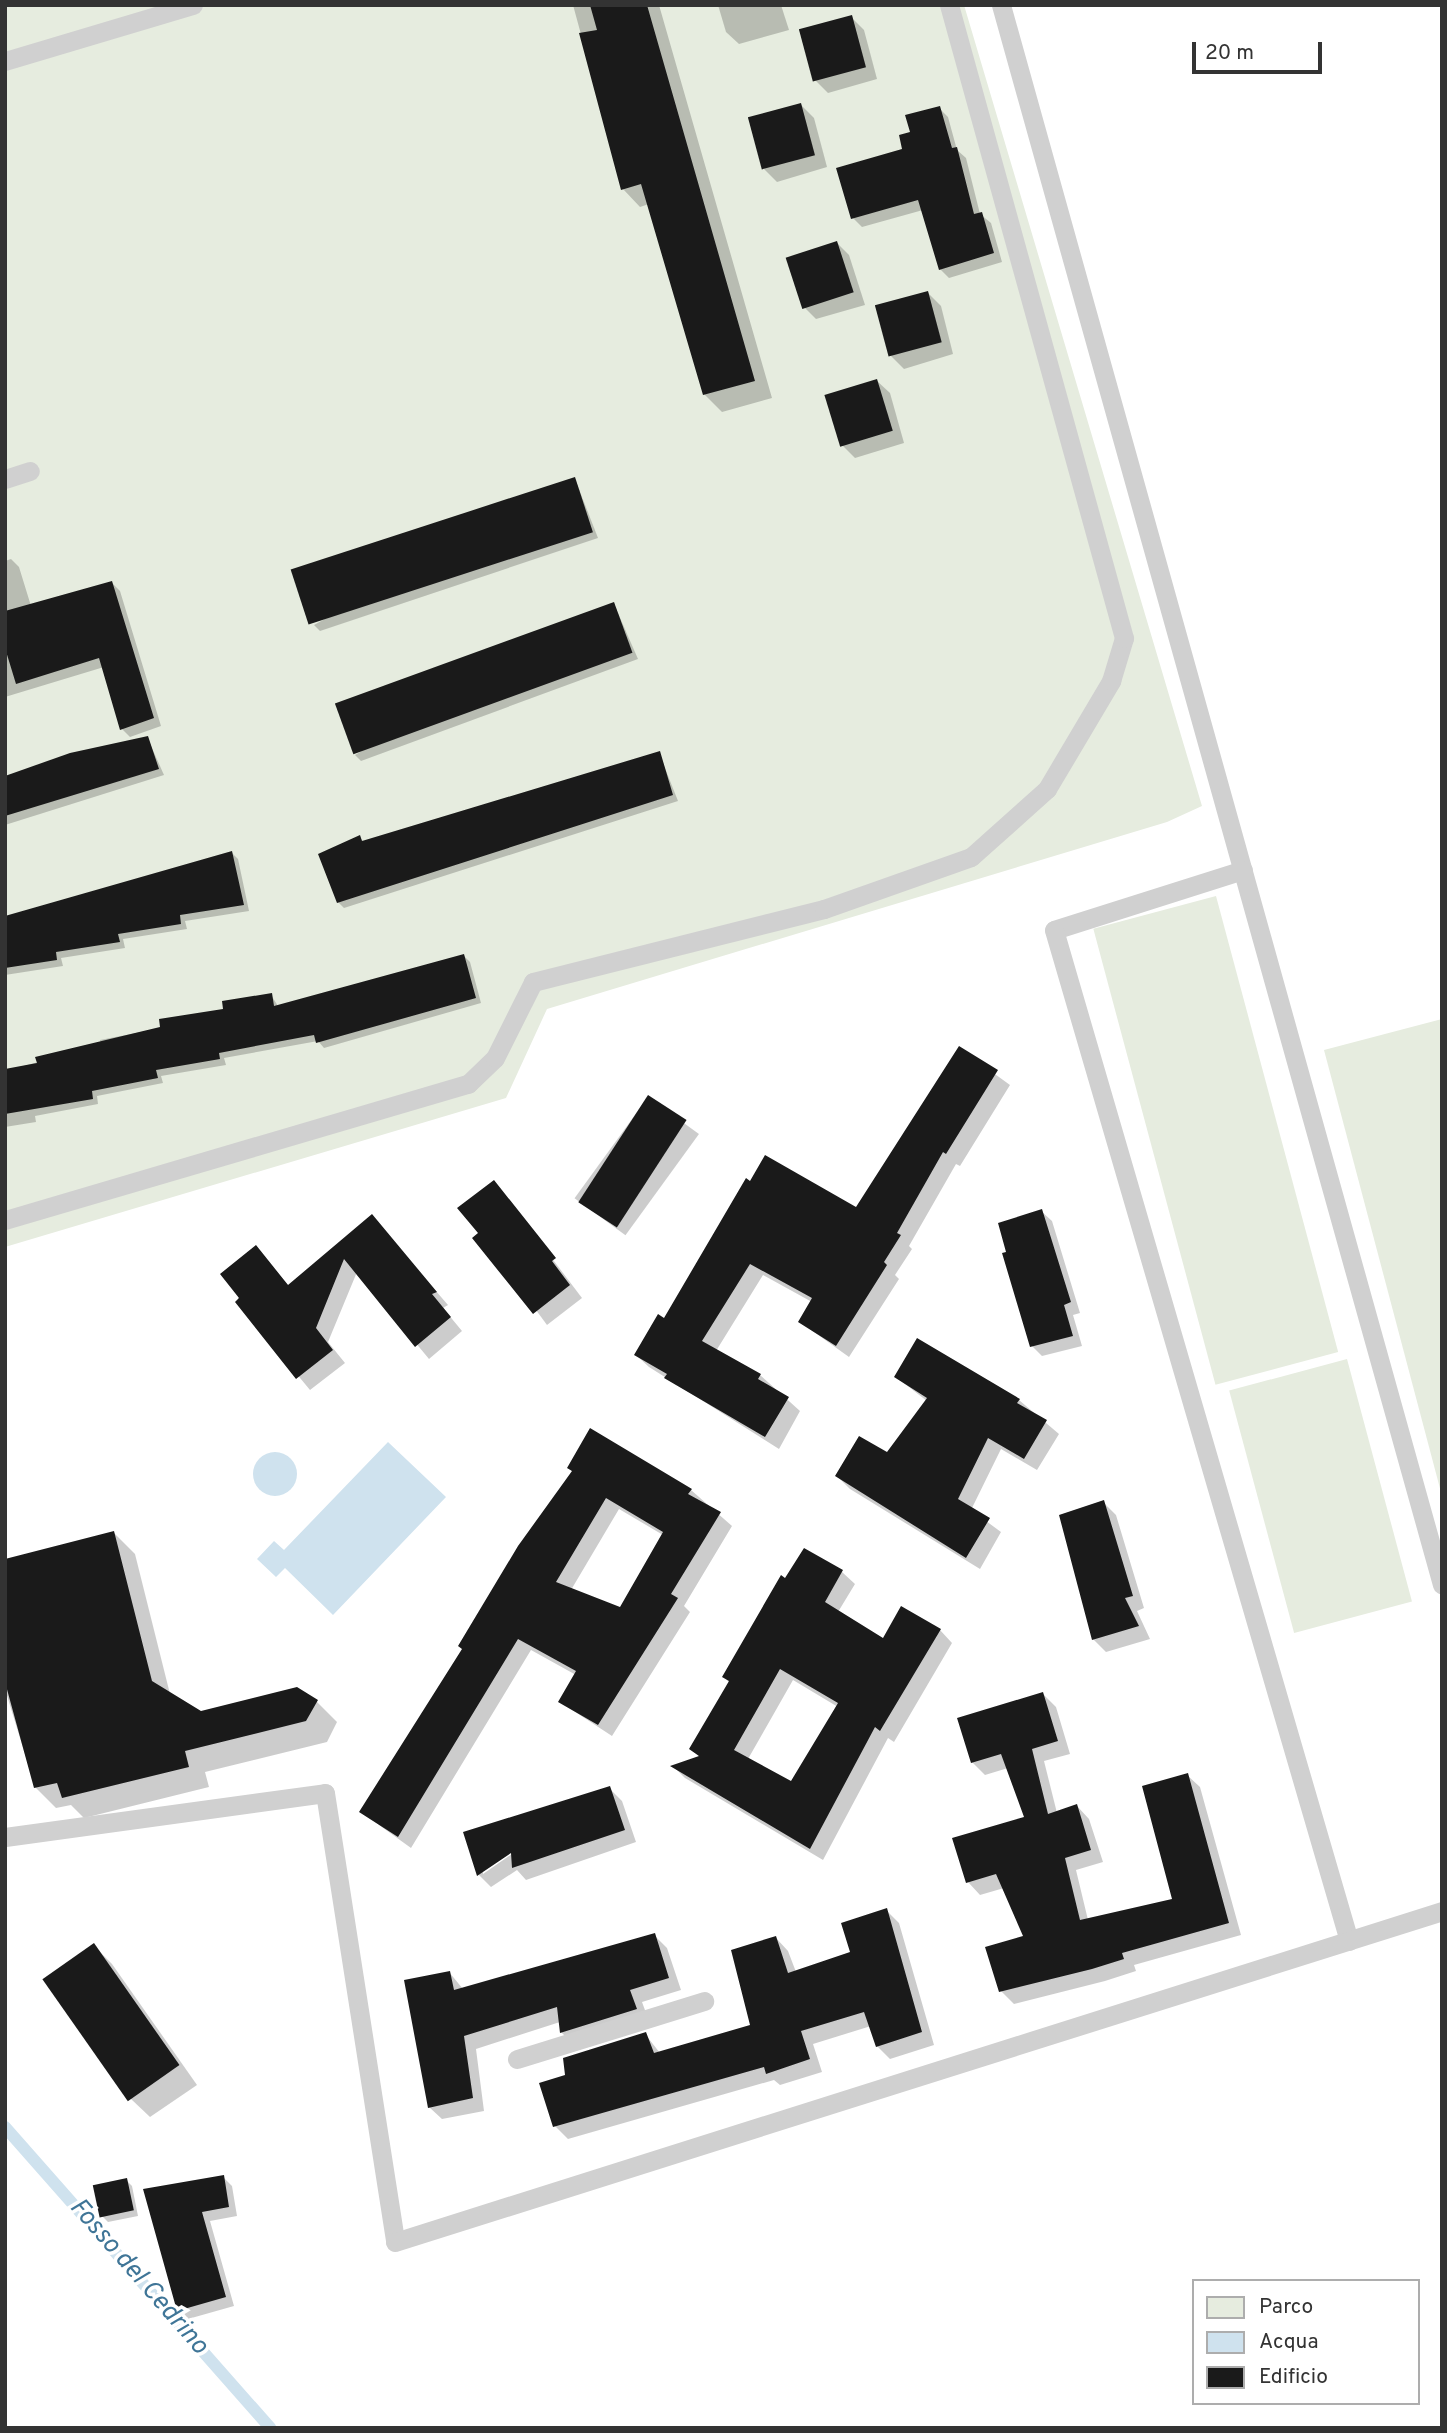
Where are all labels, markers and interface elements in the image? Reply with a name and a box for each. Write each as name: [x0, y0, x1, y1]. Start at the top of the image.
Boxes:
scale bar: [1195, 28, 1324, 72]
text: 20 m: [1205, 40, 1254, 67]
water label: Fosso del Cedrino: [62, 2193, 214, 2361]
legend: [1192, 2279, 1419, 2405]
text: Parco: [1259, 2294, 1313, 2321]
text: Acqua: [1259, 2329, 1319, 2356]
text: Edificio: [1259, 2364, 1328, 2391]

